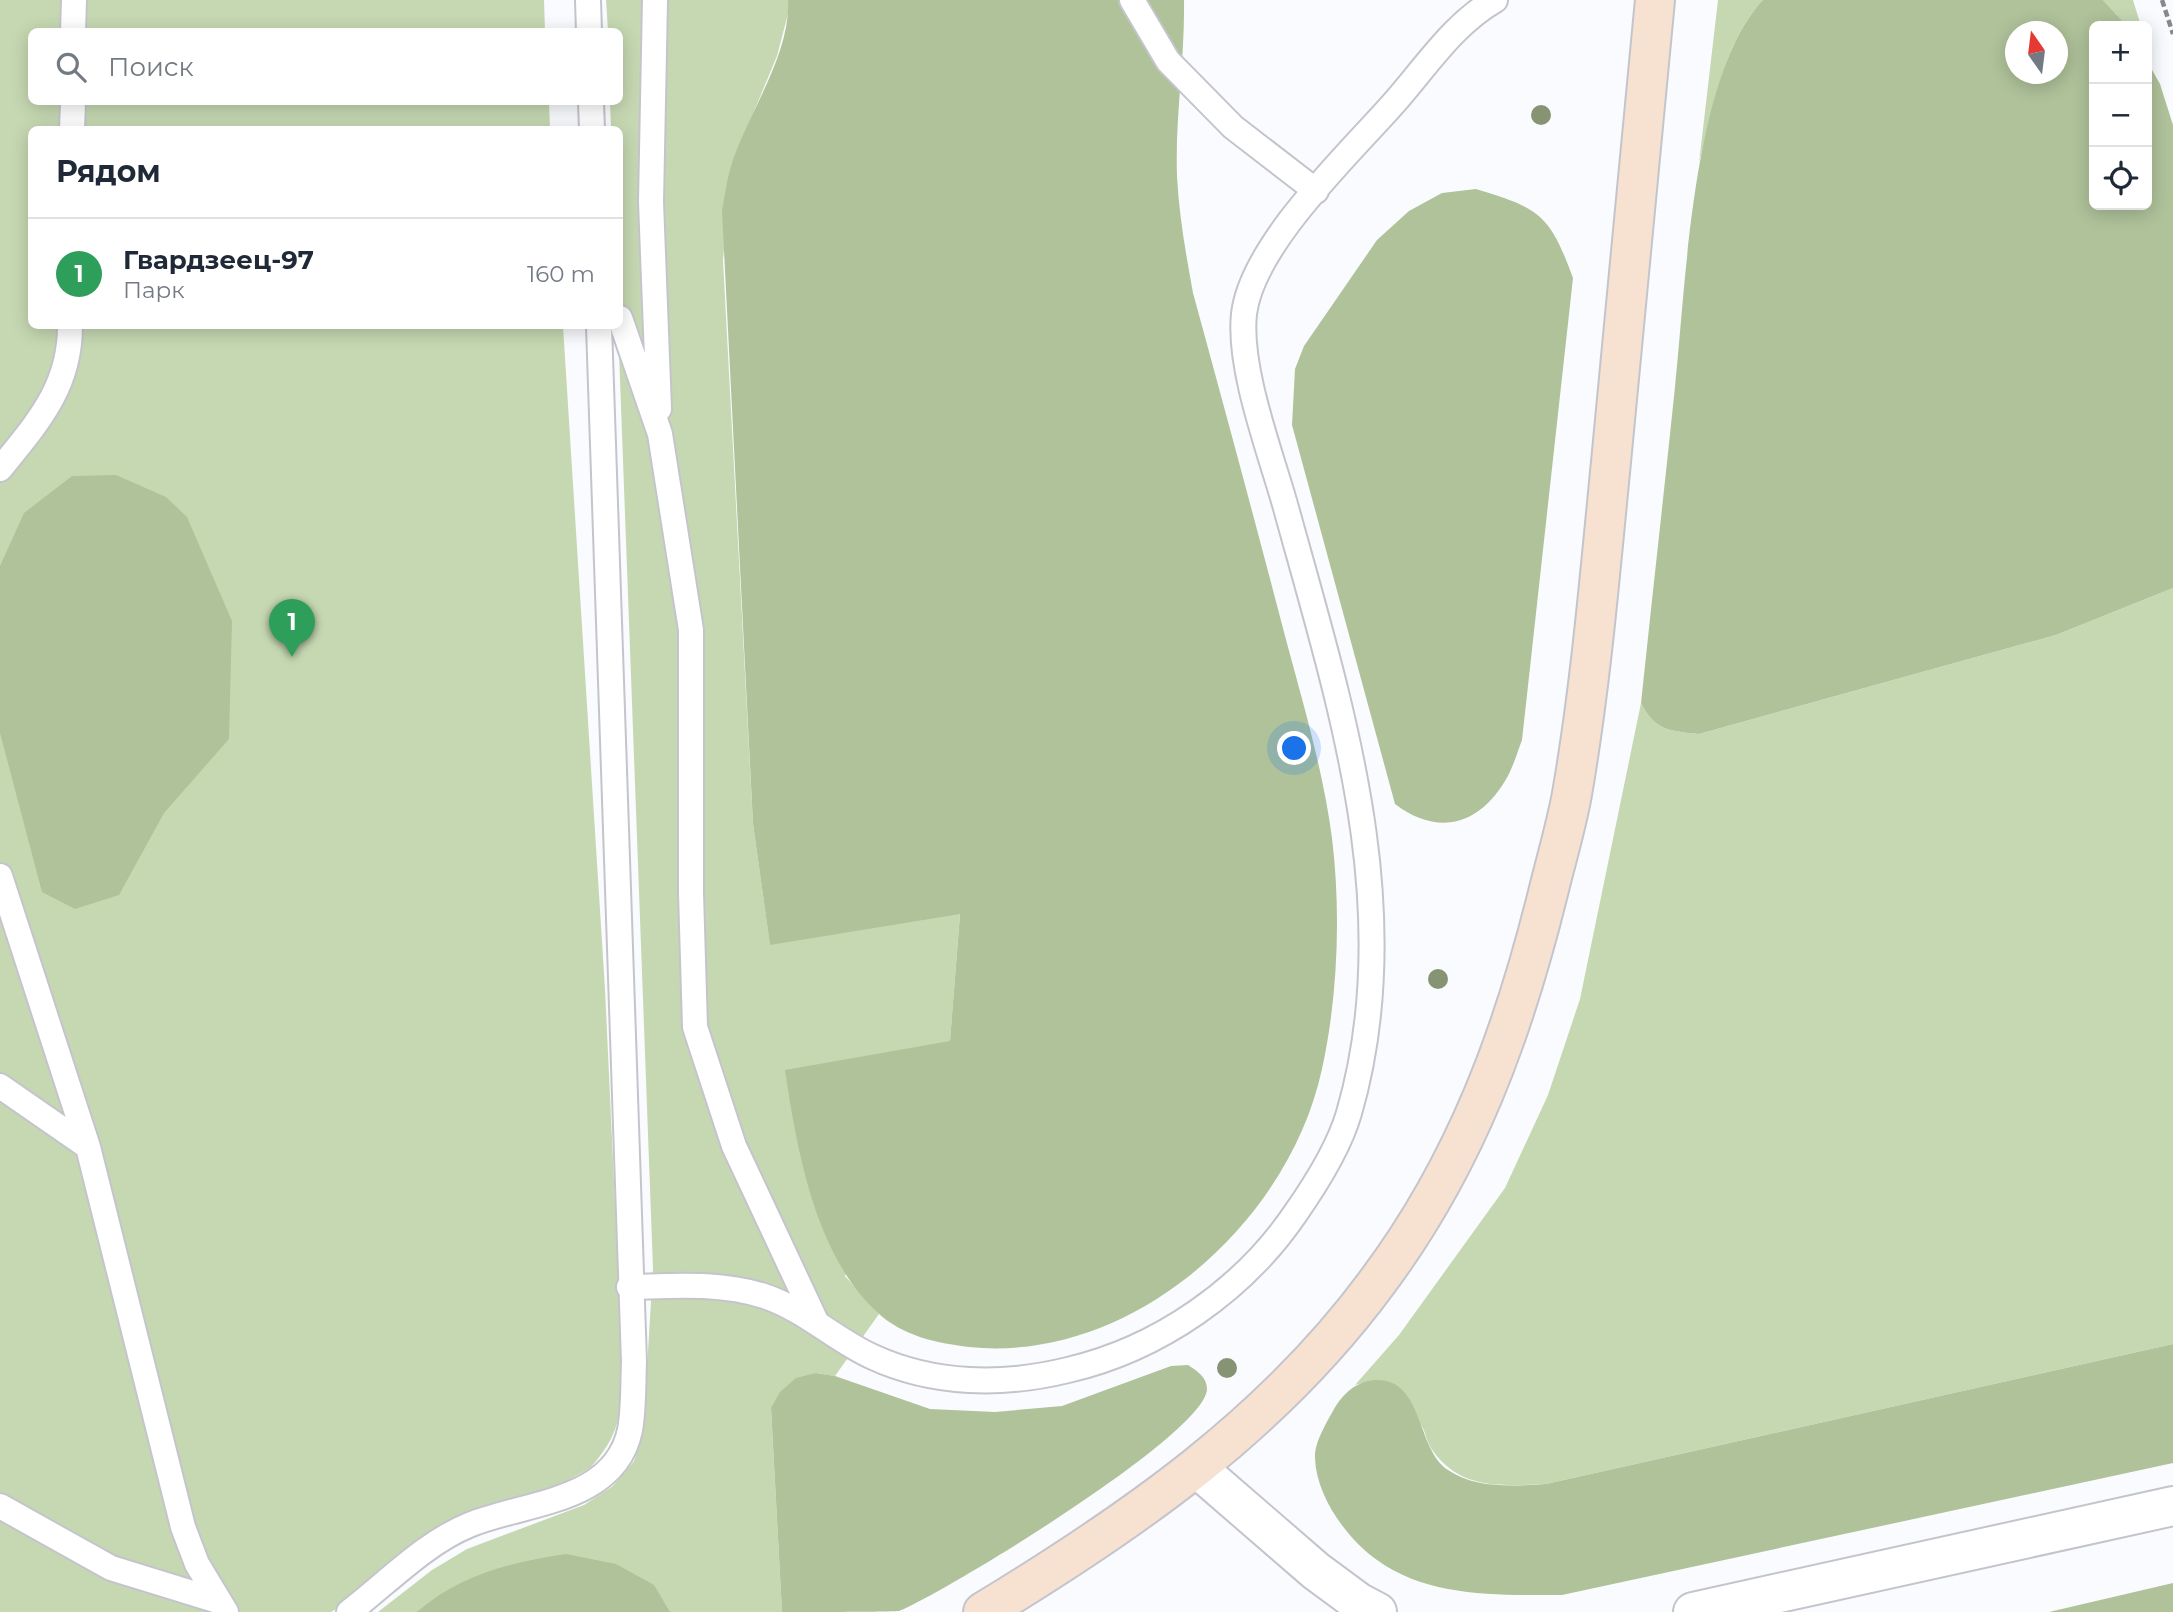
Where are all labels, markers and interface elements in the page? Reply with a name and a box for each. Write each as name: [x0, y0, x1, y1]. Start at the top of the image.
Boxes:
north arrow: [2005, 21, 2068, 84]
map controls: [2089, 21, 2152, 210]
button: +: [2089, 21, 2152, 84]
search box: [28, 28, 623, 105]
icon: search: [52, 48, 90, 86]
text: Поиск: [108, 51, 194, 83]
button: −: [2089, 84, 2152, 147]
button: locate: [2089, 147, 2152, 210]
text: Рядом: [56, 153, 161, 190]
text: Гвардзеец-97: [123, 244, 314, 276]
text: 1: [74, 260, 84, 288]
text: 160 m: [527, 260, 595, 288]
text: Парк: [123, 276, 185, 304]
pin: 1: [269, 599, 315, 657]
your location: [1277, 731, 1311, 765]

